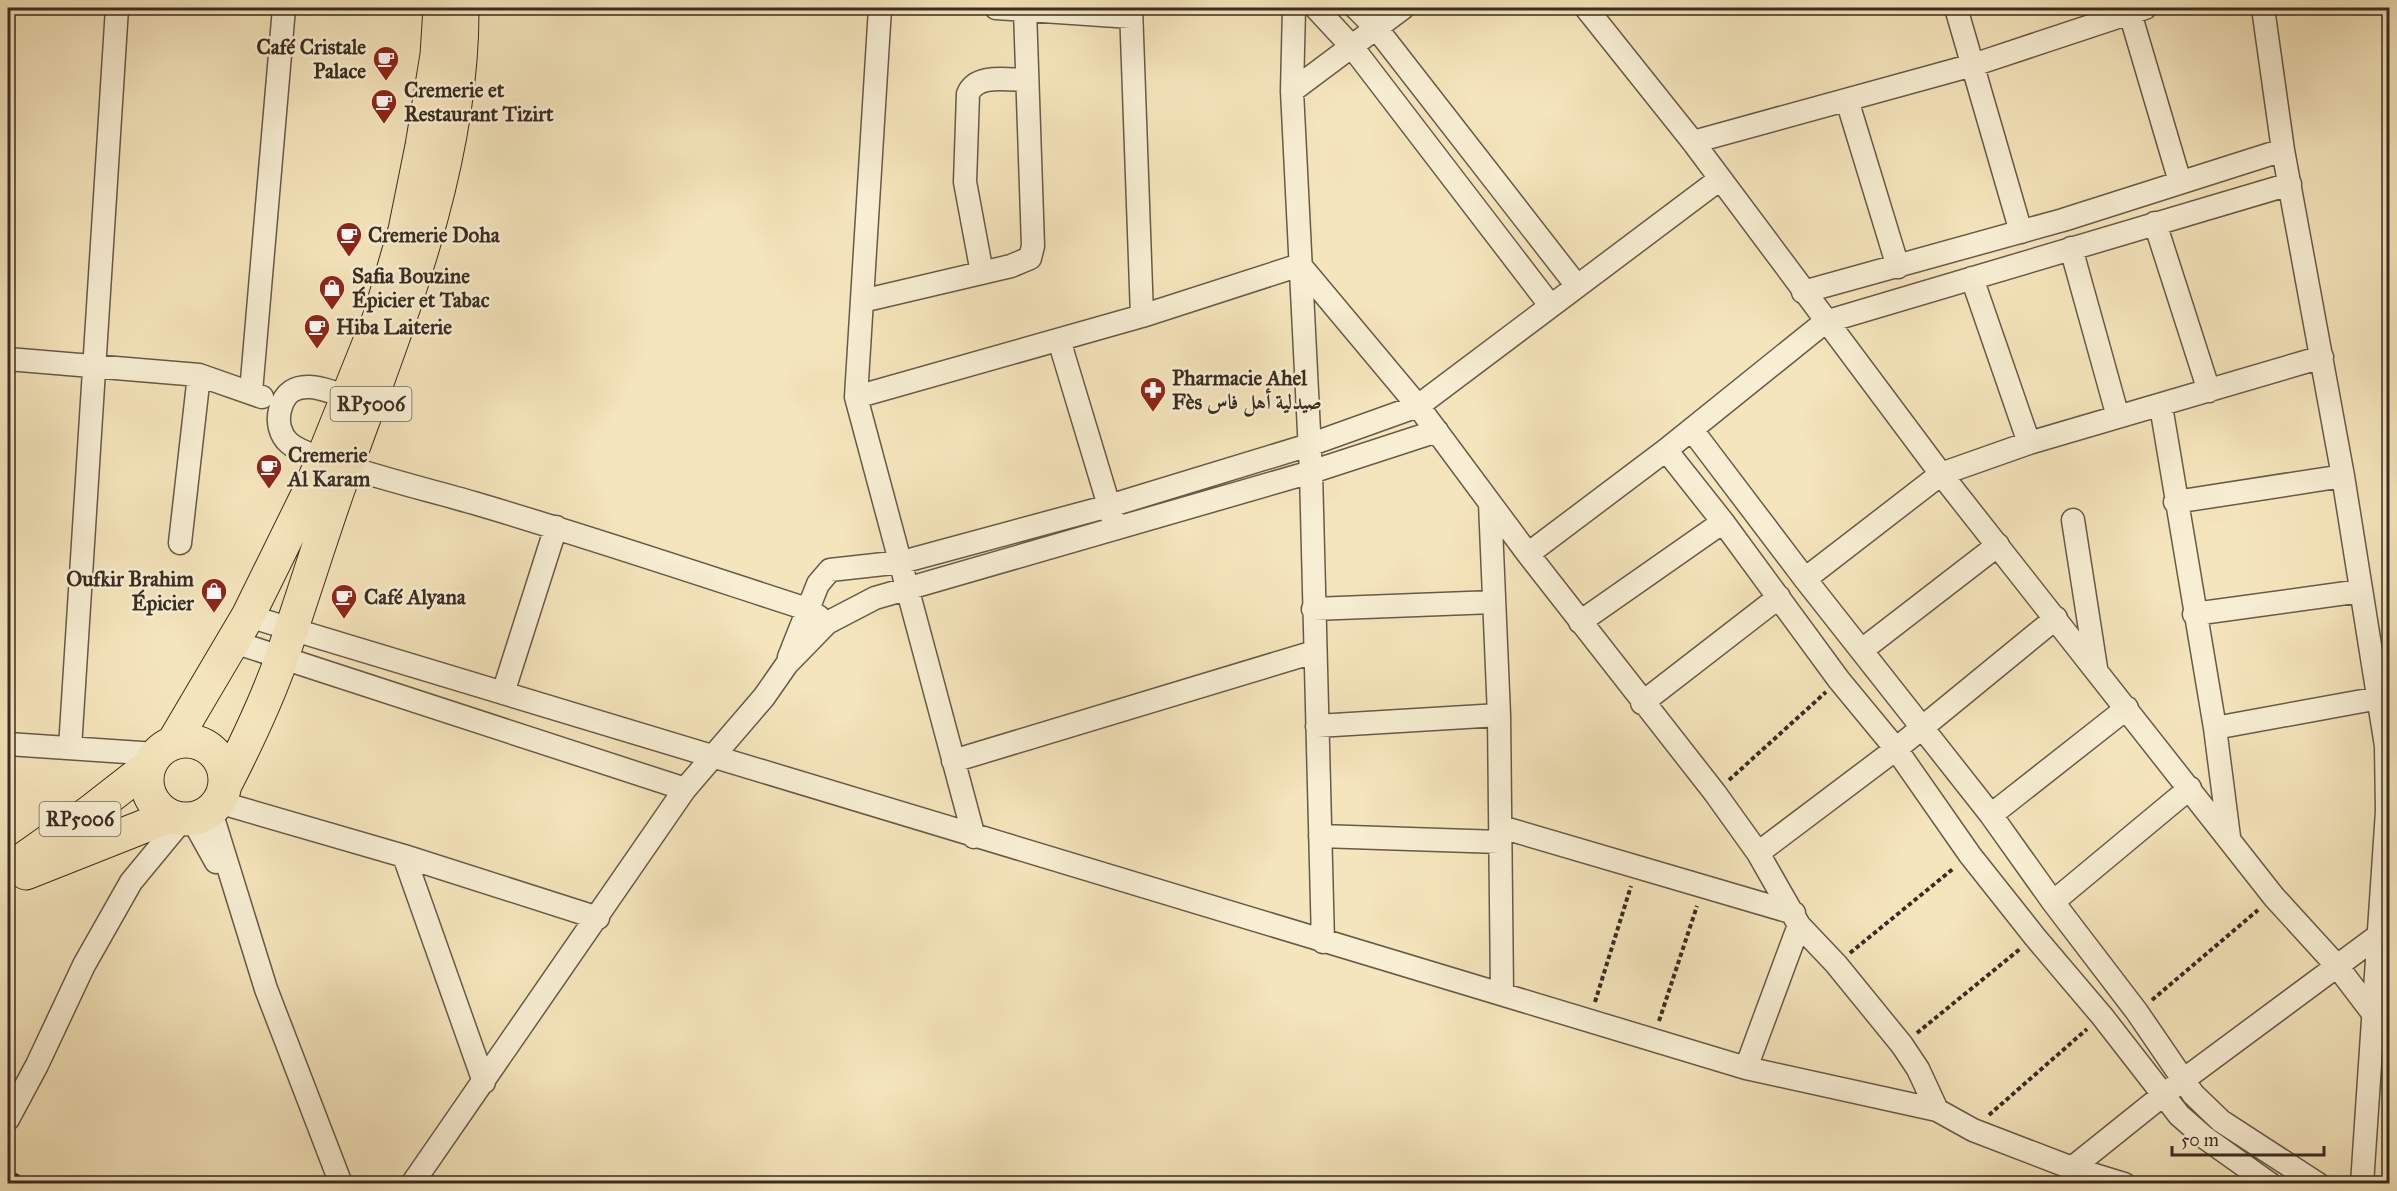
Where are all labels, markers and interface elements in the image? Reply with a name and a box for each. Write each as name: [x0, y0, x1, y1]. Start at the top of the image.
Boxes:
place label: Café Cristale Palace: [256, 34, 366, 84]
cafe icon: Café Cristale Palace: [371, 44, 401, 82]
place label: Cremerie et Restaurant Tizirt: [404, 77, 554, 127]
cafe icon: Cremerie et Restaurant Tizirt: [369, 87, 399, 125]
cafe icon: Cremerie Doha: [334, 220, 364, 258]
place label: Cremerie Doha: [368, 222, 501, 248]
place label: Safia Bouzine Épicier et Tabac: [352, 263, 490, 313]
shop icon: Safia Bouzine Épicier et Tabac: [317, 273, 347, 311]
cafe icon: Hiba Laiterie: [302, 312, 332, 350]
place label: Hiba Laiterie: [336, 314, 452, 340]
place label: Pharmacie Ahel Fès صيدلية أهل فاس: [1172, 365, 1322, 417]
pharmacy icon: Pharmacie Ahel Fès صيدلية أهل فاس: [1138, 375, 1168, 413]
road number: RP5006: [330, 387, 412, 421]
place label: Cremerie Al Karam: [286, 442, 371, 492]
cafe icon: Cremerie Al Karam: [254, 452, 284, 490]
place label: Oufkir Brahim Épicier: [66, 566, 195, 616]
shop icon: Oufkir Brahim Épicier: [199, 576, 229, 614]
cafe icon: Café Alyana: [329, 582, 359, 620]
place label: Café Alyana: [364, 584, 467, 610]
road number: RP5006: [40, 802, 121, 836]
scale bar: [2172, 1119, 2324, 1157]
text: 50 m: [2181, 1129, 2219, 1151]

